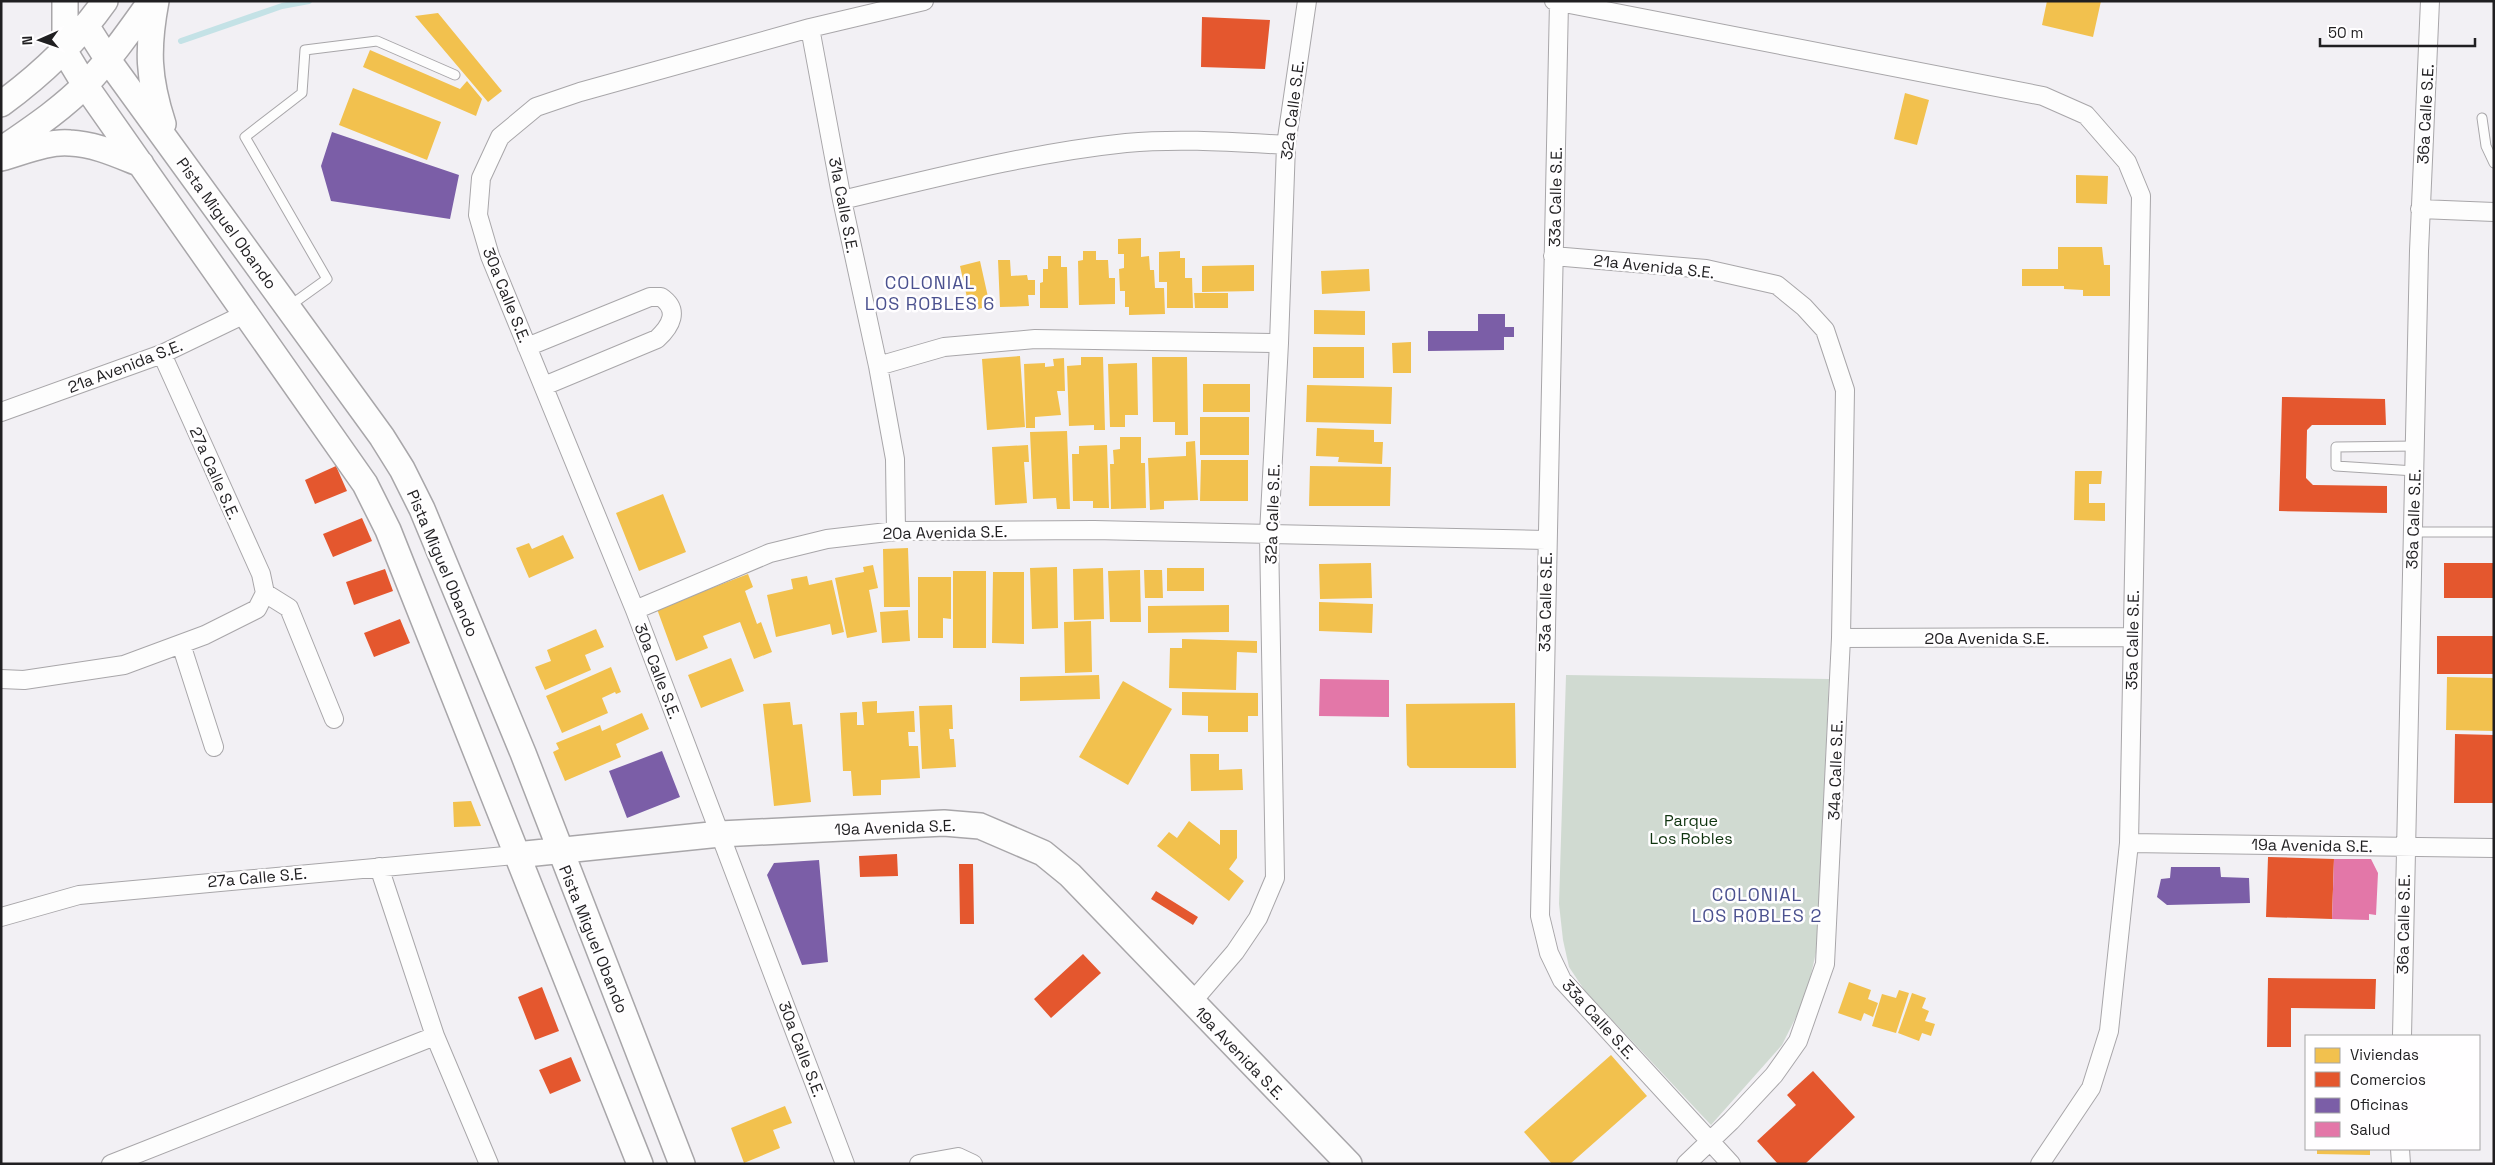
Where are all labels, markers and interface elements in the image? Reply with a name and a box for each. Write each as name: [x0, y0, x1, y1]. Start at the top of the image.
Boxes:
north arrow: [15, 15, 65, 65]
scale bar: [2320, 15, 2475, 47]
text: 50 m: [2328, 23, 2363, 42]
text: N: [18, 35, 36, 45]
street label: 32a Calle S.E.: [1276, 59, 1309, 161]
street label: 36a Calle S.E.: [2412, 63, 2439, 165]
street label: 33a Calle S.E.: [1544, 147, 1567, 247]
street label: Pista Miguel Obando: [172, 153, 282, 293]
street label: 31a Calle S.E.: [824, 155, 863, 255]
street label: 30a Calle S.E.: [478, 244, 535, 346]
street label: 21a Avenida S.E.: [1593, 250, 1715, 283]
district label: COLONIAL LOS ROBLES 6: [865, 271, 995, 315]
street label: 21a Avenida S.E.: [65, 335, 186, 398]
street label: 27a Calle S.E.: [185, 423, 244, 523]
street label: 32a Calle S.E.: [1260, 463, 1285, 565]
street label: 36a Calle S.E.: [2401, 468, 2426, 570]
street label: Pista Miguel Obando: [402, 486, 483, 640]
street label: 20a Avenida S.E.: [882, 521, 1008, 544]
street label: 33a Calle S.E.: [1534, 552, 1557, 652]
street label: 35a Calle S.E.: [2121, 590, 2144, 690]
street label: 30a Calle S.E.: [630, 620, 685, 722]
street label: 20a Avenida S.E.: [1925, 628, 2049, 649]
street label: 34a Calle S.E.: [1823, 719, 1848, 821]
park label: Parque Los Robles: [1649, 810, 1733, 849]
street label: 19a Avenida S.E.: [834, 815, 956, 840]
street label: 19a Avenida S.E.: [2251, 834, 2373, 857]
street label: Pista Miguel Obando: [554, 862, 633, 1016]
street label: 27a Calle S.E.: [206, 863, 308, 892]
street label: 36a Calle S.E.: [2392, 874, 2415, 974]
district label: COLONIAL LOS ROBLES 2: [1692, 883, 1822, 927]
street label: 33a Calle S.E.: [1557, 975, 1640, 1064]
street label: 30a Calle S.E.: [774, 998, 829, 1100]
street label: 19a Avenida S.E.: [1190, 1002, 1289, 1104]
legend: [2305, 1035, 2480, 1150]
text: Viviendas: [2350, 1045, 2419, 1064]
text: Comercios: [2350, 1070, 2426, 1089]
text: Oficinas: [2350, 1095, 2408, 1114]
text: Salud: [2350, 1120, 2390, 1139]

